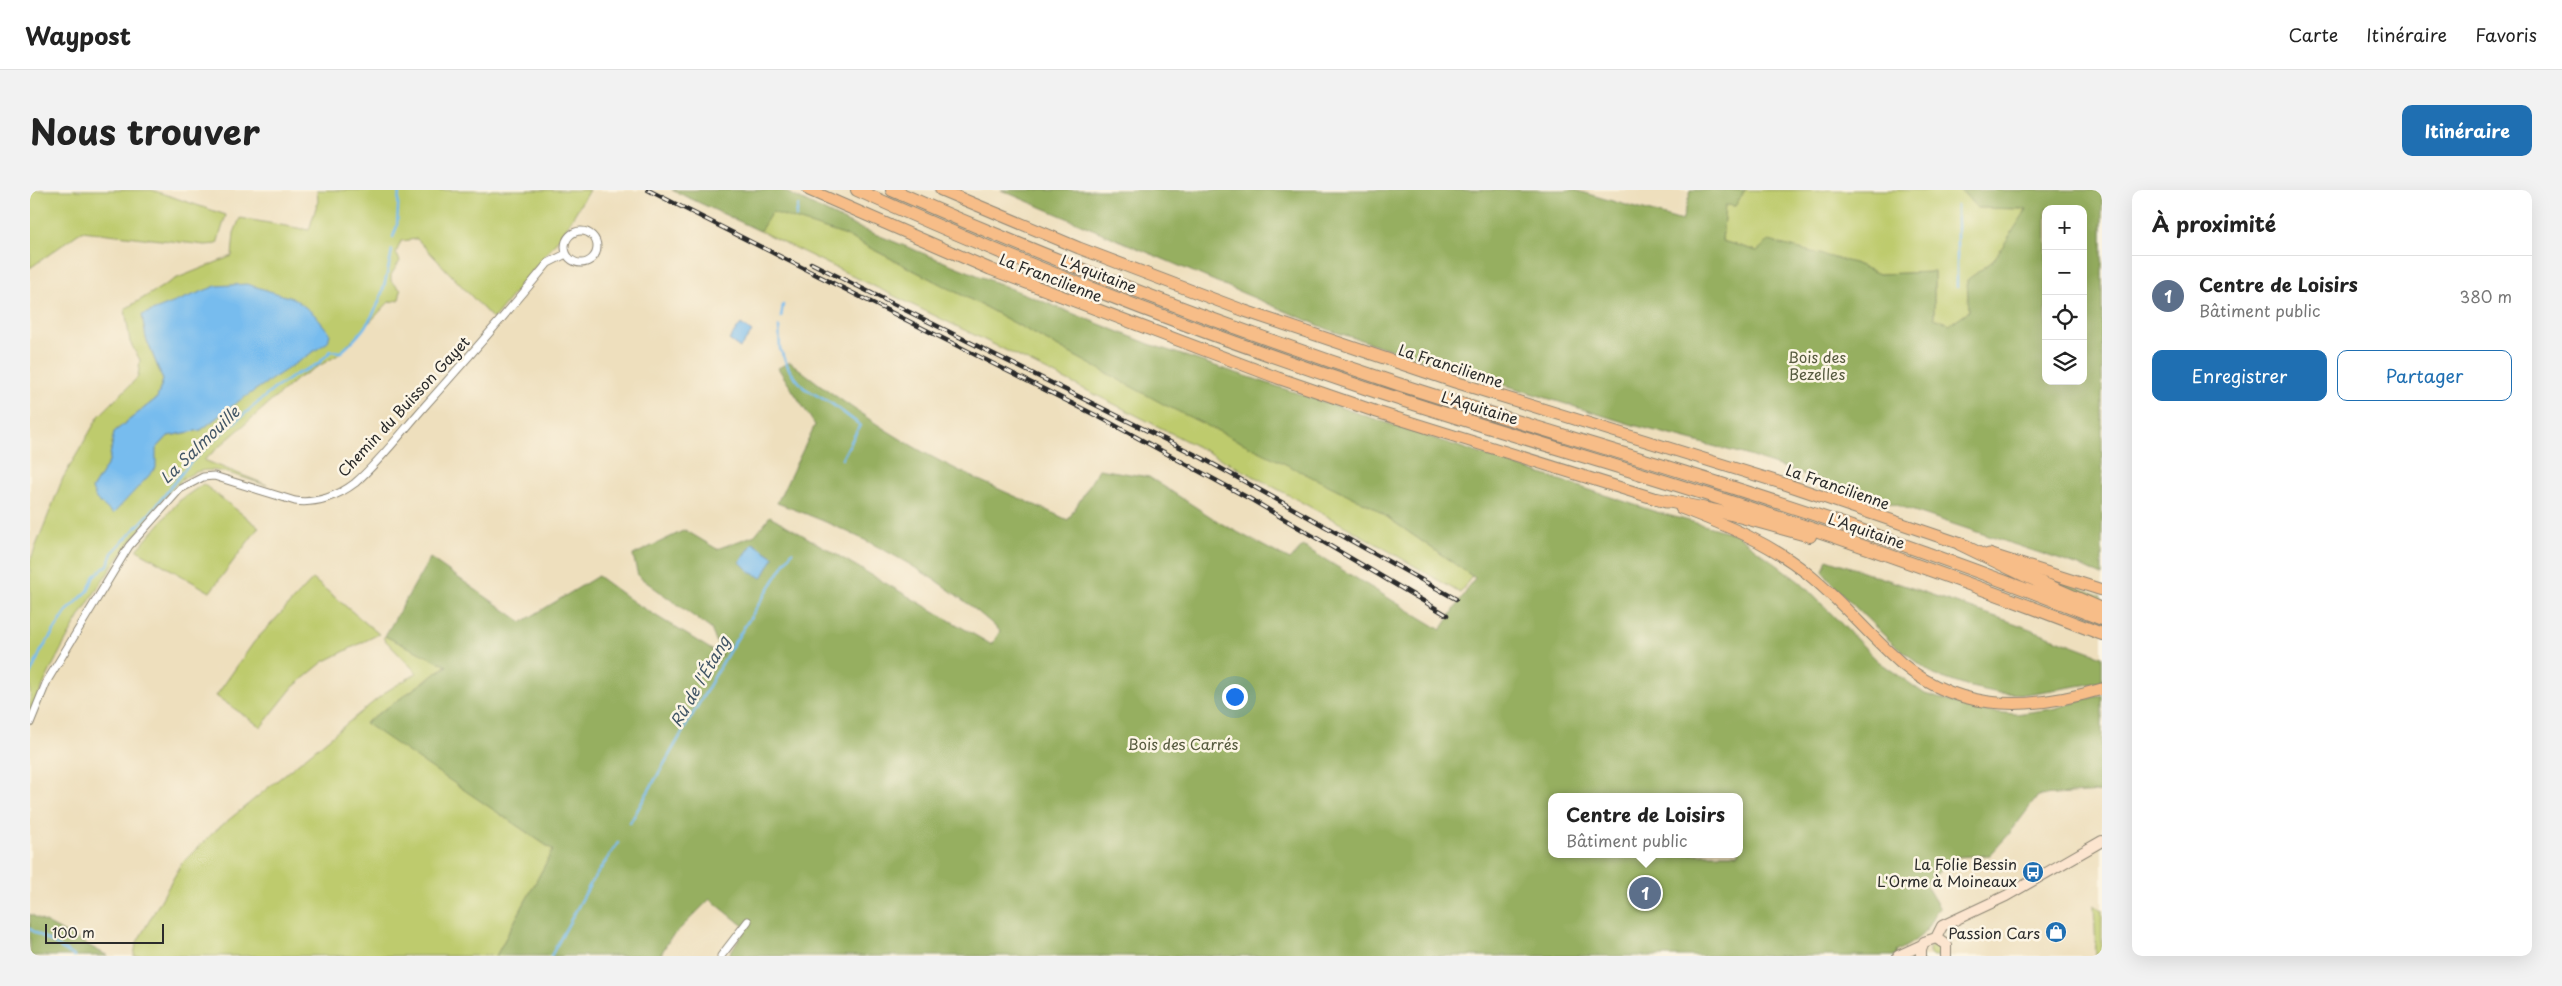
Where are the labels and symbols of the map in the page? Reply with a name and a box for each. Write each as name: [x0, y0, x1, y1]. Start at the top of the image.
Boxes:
street label: La Francilienne: [996, 247, 1106, 307]
street label: L'Aquitaine: [1058, 248, 1140, 298]
street label: Chemin du Buisson Gayet: [331, 331, 475, 481]
street label: La Francilienne: [1396, 337, 1506, 393]
park label: Bois des Bezelles: [1788, 345, 1846, 385]
street label: L'Aquitaine: [1438, 384, 1522, 430]
water label: La Salmouille: [154, 399, 245, 488]
street label: La Francilienne: [1783, 457, 1893, 515]
street label: L'Aquitaine: [1825, 506, 1909, 554]
water label: Rû de l'Étang: [663, 630, 736, 731]
your location: [1222, 684, 1248, 710]
park label: Bois des Carrés: [1128, 732, 1239, 755]
place label: La Folie Bessin L'Orme à Moineaux: [1877, 852, 2017, 892]
bus stop icon: La Folie Bessin L'Orme à Moineaux: [2021, 860, 2045, 884]
pin: 1: [1629, 874, 1661, 912]
shop icon: Passion Cars: [2044, 920, 2068, 944]
scale bar: [45, 921, 164, 944]
place label: Passion Cars: [1948, 921, 2040, 944]

